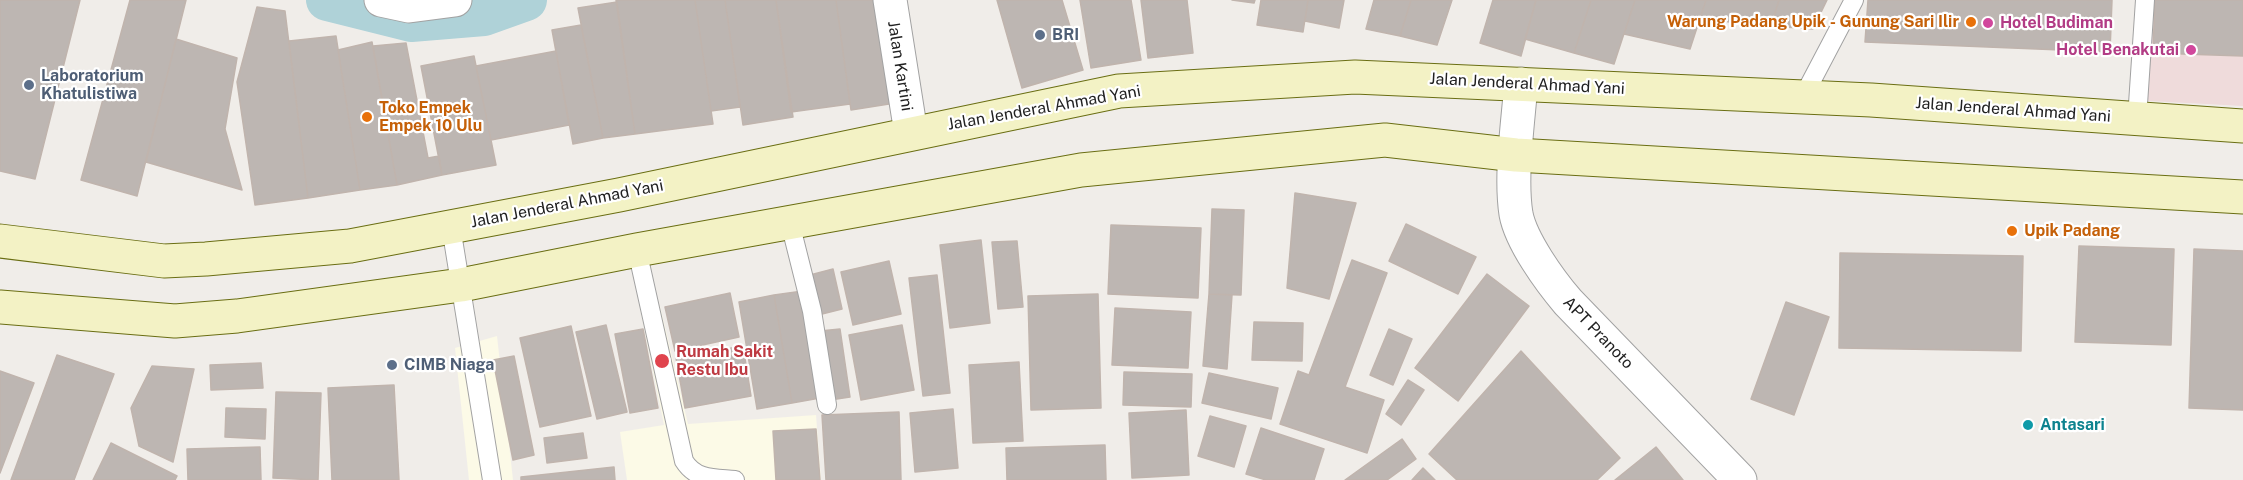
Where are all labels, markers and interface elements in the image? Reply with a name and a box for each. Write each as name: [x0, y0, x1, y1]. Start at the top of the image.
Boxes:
place label: Warung Padang Upik - Gunung Sari Ilir: [1667, 12, 1959, 32]
place label: Hotel Budiman: [2000, 13, 2113, 33]
marker: Warung Padang Upik - Gunung Sari Ilir: [1964, 15, 1978, 29]
marker: Hotel Budiman: [1981, 16, 1995, 30]
street label: Jalan Kartini: [883, 20, 917, 112]
place label: BRI: [1052, 25, 1079, 45]
marker: BRI: [1033, 28, 1047, 42]
place label: Hotel Benakutai: [2056, 40, 2179, 60]
marker: Hotel Benakutai: [2184, 43, 2198, 57]
place label: Laboratorium Khatulistiwa: [41, 66, 144, 104]
street label: Jalan Jenderal Ahmad Yani: [1429, 69, 1625, 99]
marker: Laboratorium Khatulistiwa: [22, 78, 36, 92]
street label: Jalan Jenderal Ahmad Yani: [946, 82, 1142, 134]
street label: Jalan Jenderal Ahmad Yani: [1915, 94, 2111, 126]
place label: Toko Empek Empek 10 Ulu: [379, 98, 482, 136]
marker: Toko Empek Empek 10 Ulu: [360, 110, 374, 124]
street label: Jalan Jenderal Ahmad Yani: [469, 176, 665, 232]
place label: Upik Padang: [2024, 221, 2120, 241]
marker: Upik Padang: [2005, 224, 2019, 238]
street label: APT Pranoto: [1559, 293, 1637, 373]
place label: Rumah Sakit Restu Ibu: [676, 342, 773, 380]
marker: Rumah Sakit Restu Ibu: [653, 352, 671, 370]
place label: CIMB Niaga: [404, 355, 494, 375]
marker: CIMB Niaga: [385, 358, 399, 372]
place label: Antasari: [2040, 415, 2105, 435]
marker: Antasari: [2021, 418, 2035, 432]

